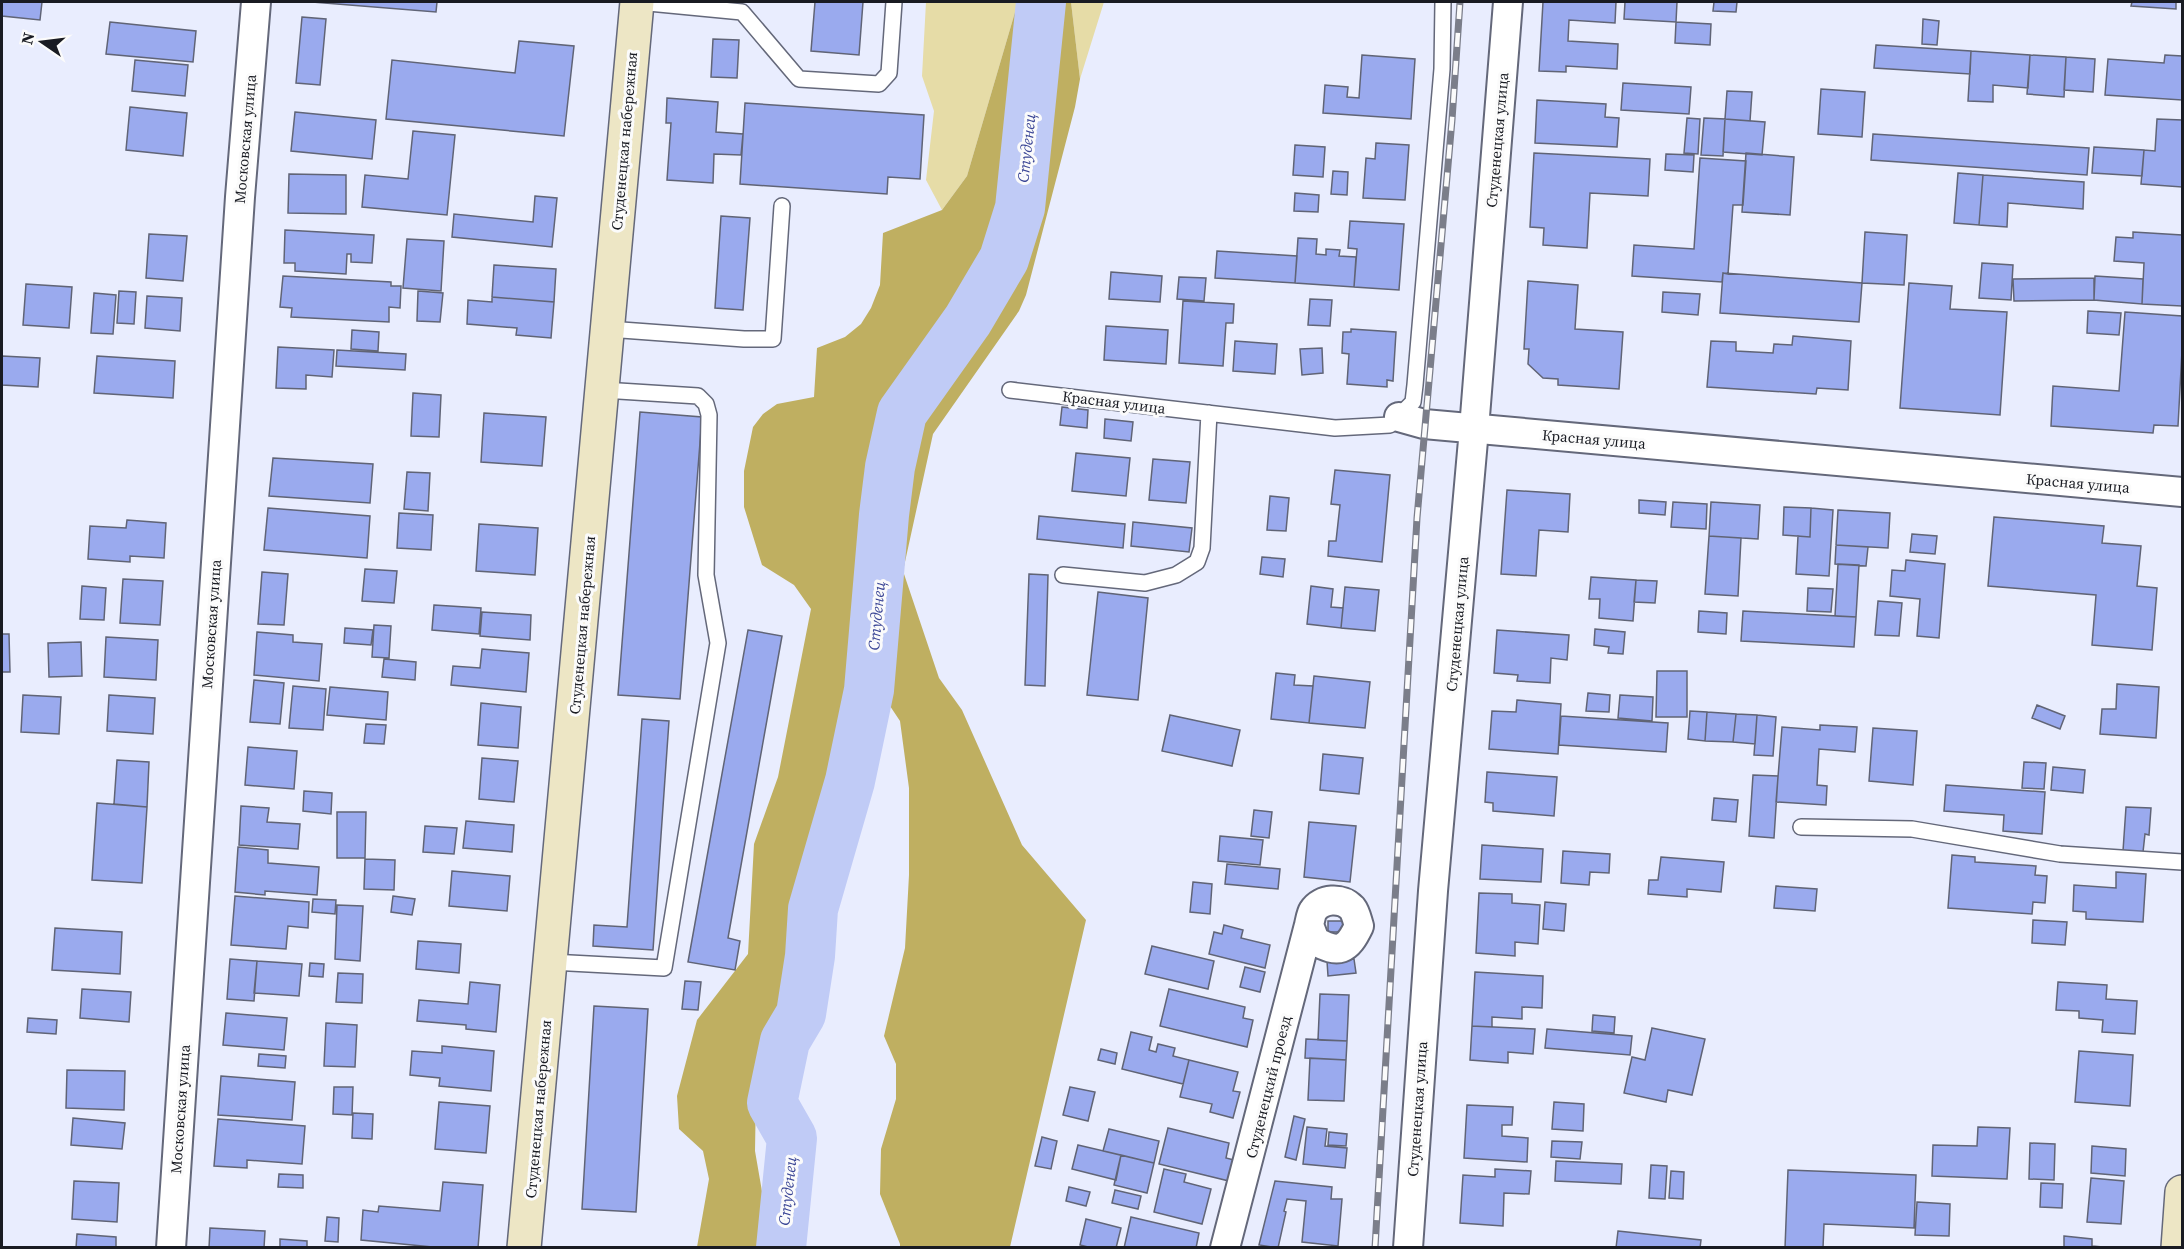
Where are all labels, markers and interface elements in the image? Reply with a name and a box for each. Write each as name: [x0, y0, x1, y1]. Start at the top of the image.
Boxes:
north arrow: [12, 12, 72, 72]
text: N: [15, 30, 40, 47]
street label: Студенецкая набережная: [606, 51, 642, 231]
street label: Студенецкая улица: [1481, 71, 1513, 209]
street label: Московская улица: [229, 73, 261, 204]
water label: Студенец: [1011, 112, 1041, 183]
street label: Красная улица: [1061, 385, 1167, 419]
street label: Красная улица: [1541, 424, 1647, 454]
street label: Красная улица: [2025, 468, 2131, 498]
street label: Студенецкая набережная: [564, 535, 600, 715]
street label: Студенецкая улица: [1441, 555, 1473, 693]
street label: Московская улица: [196, 558, 226, 689]
water label: Студенец: [862, 580, 890, 651]
street label: Студенецкий проезд: [1240, 1013, 1296, 1161]
street label: Студенецкая набережная: [520, 1019, 556, 1199]
street label: Студенецкая улица: [1402, 1040, 1432, 1177]
street label: Московская улица: [165, 1043, 195, 1174]
water label: Студенец: [772, 1155, 802, 1226]

